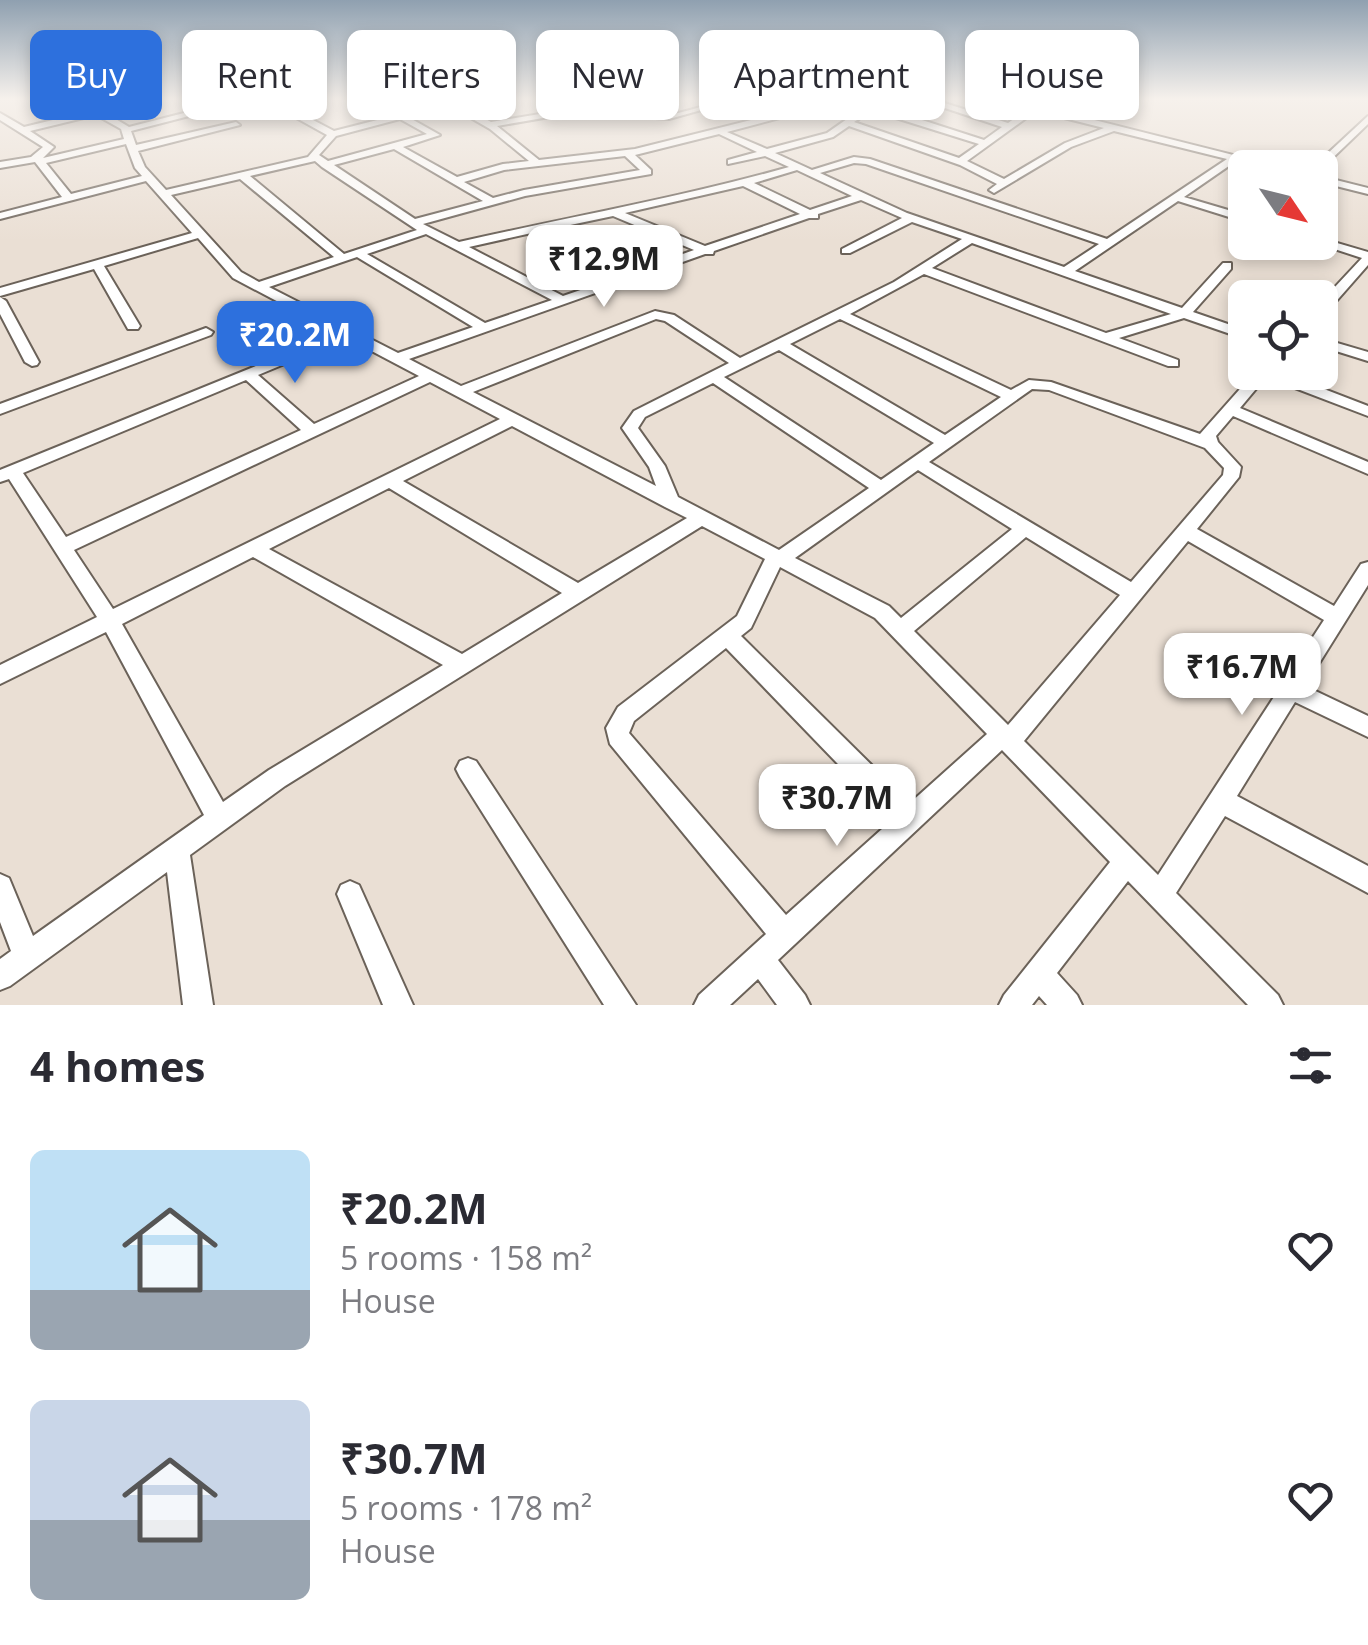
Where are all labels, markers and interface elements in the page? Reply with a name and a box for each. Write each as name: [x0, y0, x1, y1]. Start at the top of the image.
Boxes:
chip: Buy: [30, 30, 162, 120]
chip: Rent: [182, 30, 327, 120]
chip: Filters: [347, 30, 516, 120]
chip: New: [536, 30, 679, 120]
chip: Apartment: [699, 30, 945, 120]
chip: House: [965, 30, 1139, 120]
north arrow: [1228, 150, 1338, 260]
map controls: [1228, 150, 1338, 390]
pin: ₹12.9M: [523, 225, 685, 310]
text: ₹12.9M: [548, 236, 660, 279]
button: locate: [1228, 280, 1338, 390]
pin: ₹20.2M: [214, 301, 376, 386]
text: ₹20.2M: [239, 312, 351, 355]
pin: ₹16.7M: [1161, 633, 1323, 718]
text: ₹16.7M: [1186, 644, 1298, 687]
pin: ₹30.7M: [756, 764, 918, 849]
text: ₹30.7M: [781, 775, 893, 818]
text: 4 homes: [30, 1037, 205, 1094]
icon: filters: [1283, 1038, 1338, 1093]
text: ₹20.2M: [340, 1179, 488, 1236]
icon: home: [110, 1190, 230, 1310]
icon: heart: [1283, 1223, 1338, 1278]
text: 5 rooms · 158 m²: [340, 1236, 592, 1279]
text: House: [340, 1279, 436, 1322]
text: ₹30.7M: [340, 1429, 488, 1486]
icon: home: [110, 1440, 230, 1560]
icon: heart: [1283, 1473, 1338, 1528]
text: 5 rooms · 178 m²: [340, 1486, 592, 1529]
text: House: [340, 1529, 436, 1572]

